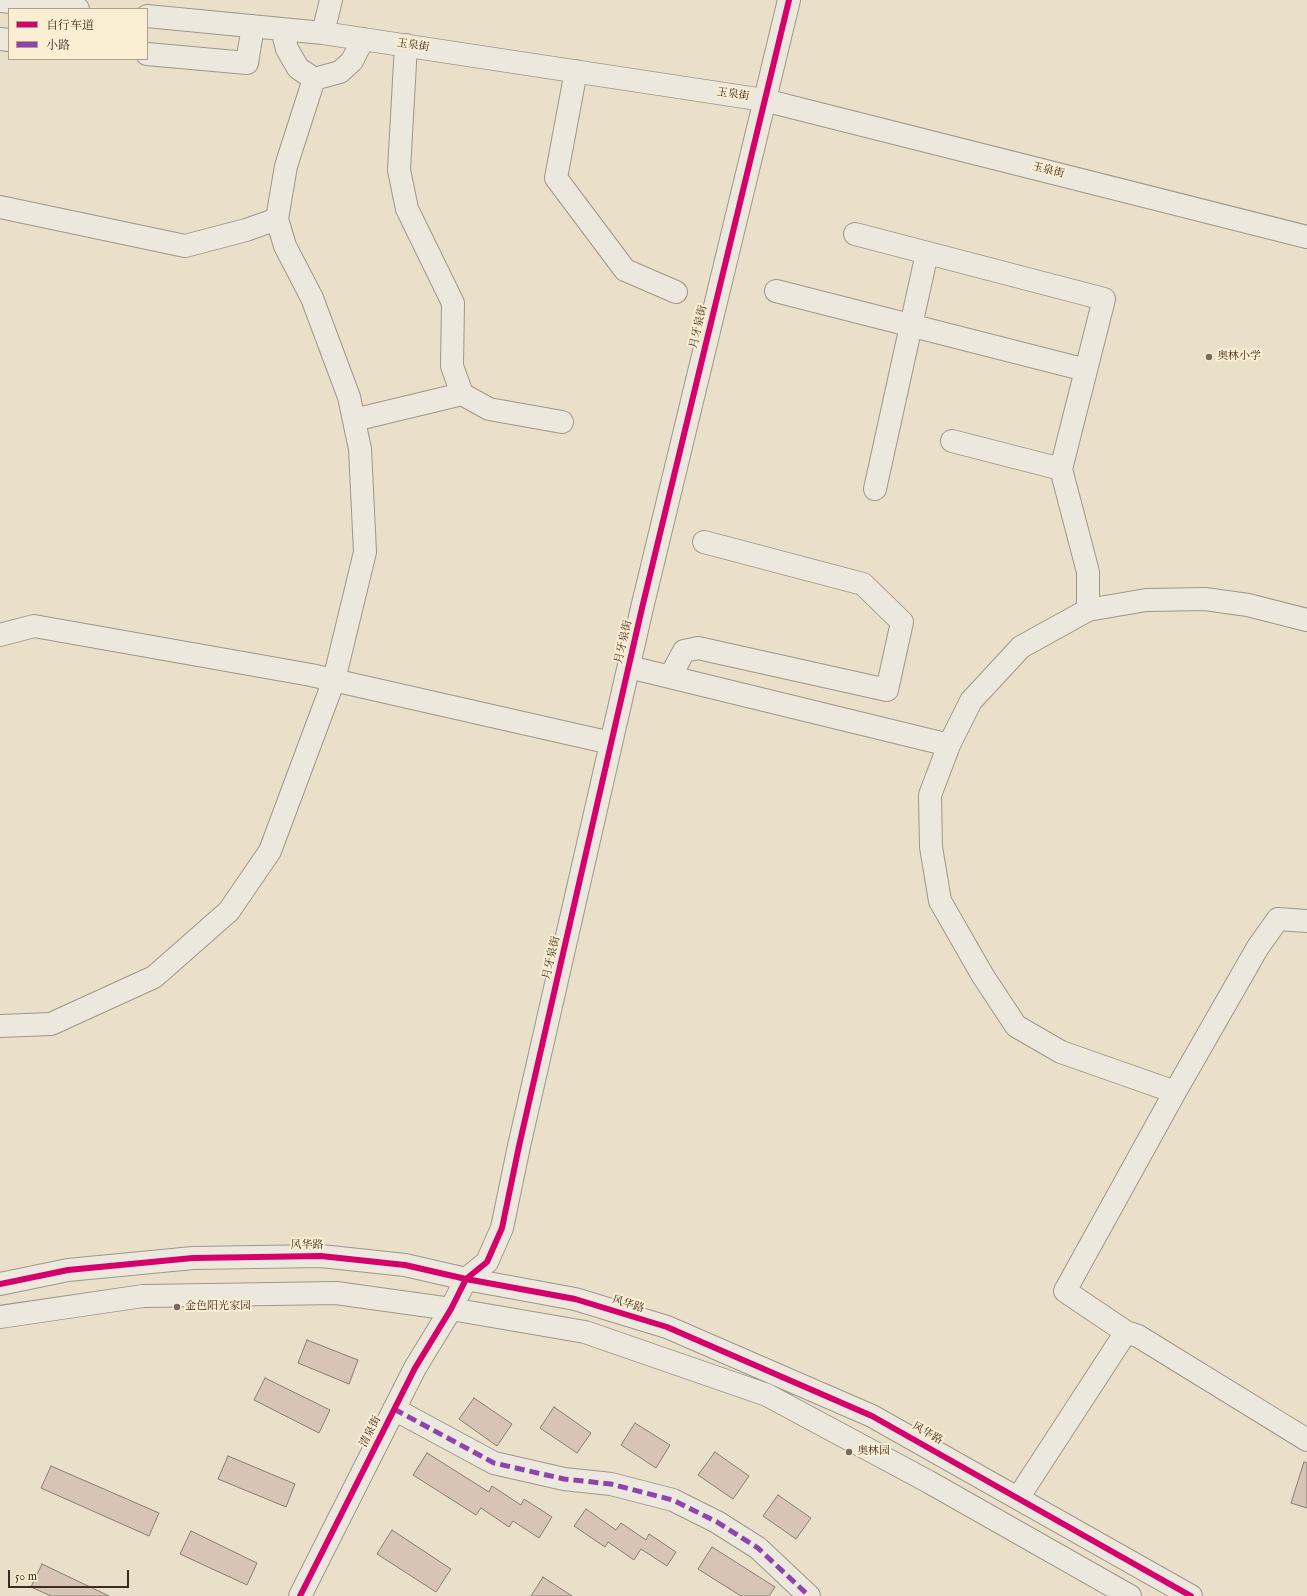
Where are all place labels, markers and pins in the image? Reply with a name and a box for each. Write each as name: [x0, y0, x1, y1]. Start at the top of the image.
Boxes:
place label: 奥林小学: [1217, 350, 1261, 364]
marker: 奥林小学: [1204, 352, 1214, 362]
place label: 金色阳光家园: [185, 1300, 251, 1314]
marker: 金色阳光家园: [172, 1302, 182, 1312]
place label: 奥林园: [857, 1445, 890, 1459]
marker: 奥林园: [844, 1447, 854, 1457]

